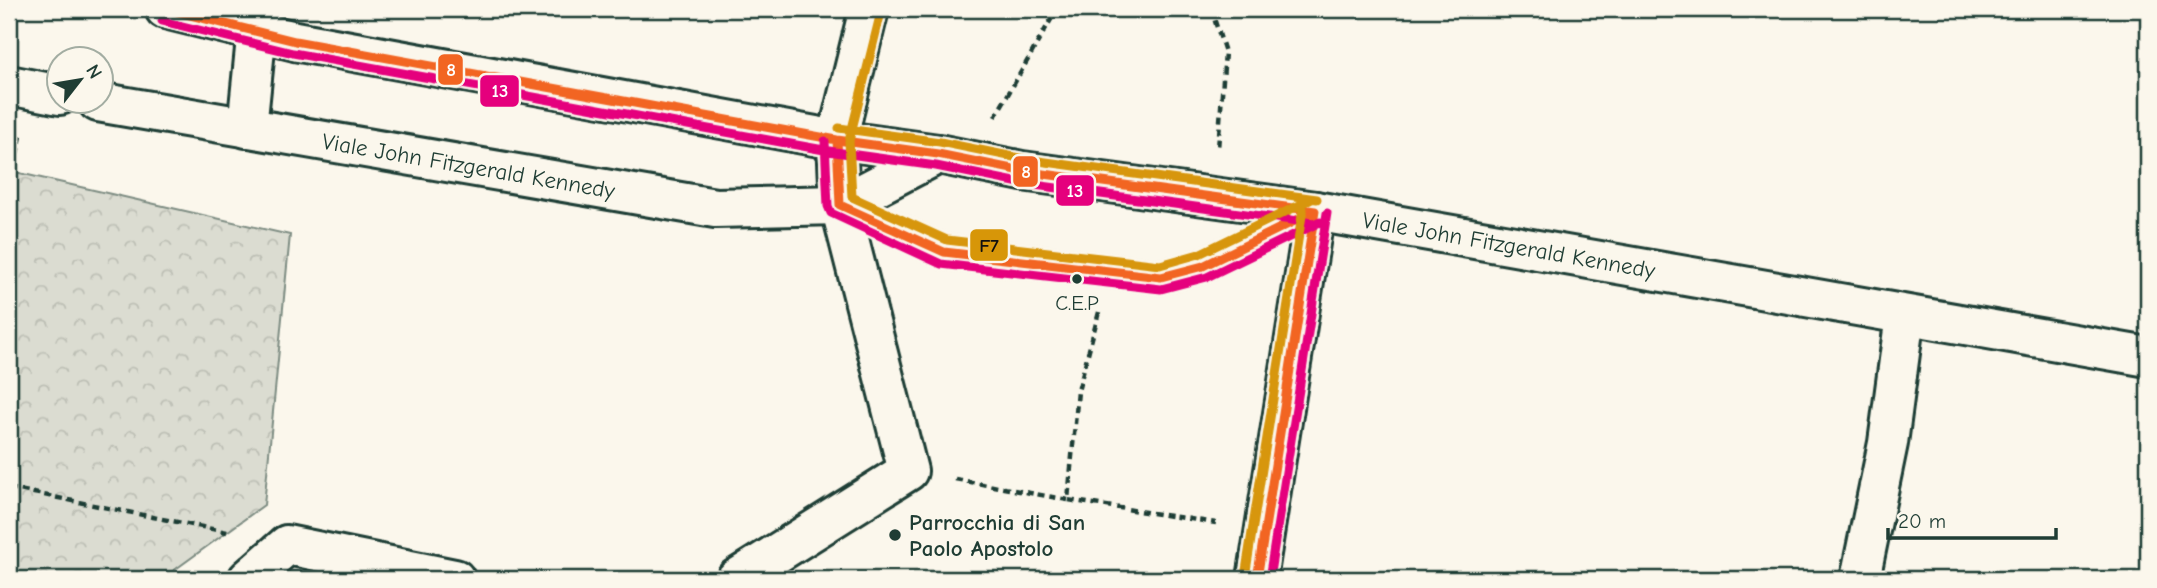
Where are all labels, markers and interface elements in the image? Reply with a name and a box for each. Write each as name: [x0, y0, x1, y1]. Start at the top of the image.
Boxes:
north arrow: [46, 46, 116, 116]
line badge: 8: [437, 53, 464, 86]
text: 8: [446, 59, 456, 81]
text: N: [81, 61, 106, 83]
line badge: 13: [479, 74, 520, 108]
text: 13: [492, 80, 508, 102]
street label: Viale John Fitzgerald Kennedy: [320, 128, 618, 205]
line badge: 8: [1012, 155, 1039, 188]
text: 8: [1021, 161, 1031, 183]
line badge: 13: [1055, 174, 1095, 207]
text: 13: [1067, 180, 1083, 202]
street label: Viale John Fitzgerald Kennedy: [1360, 207, 1658, 285]
line badge: F7: [969, 228, 1009, 262]
text: F7: [979, 235, 999, 257]
marker: C.E.P: [1070, 272, 1084, 286]
place label: C.E.P: [1055, 291, 1099, 315]
scale bar: [1888, 497, 2056, 541]
place label: Parrocchia di San Paolo Apostolo: [909, 509, 1085, 562]
text: 20 m: [1898, 509, 1946, 533]
marker: Parrocchia di San Paolo Apostolo: [887, 527, 903, 543]

